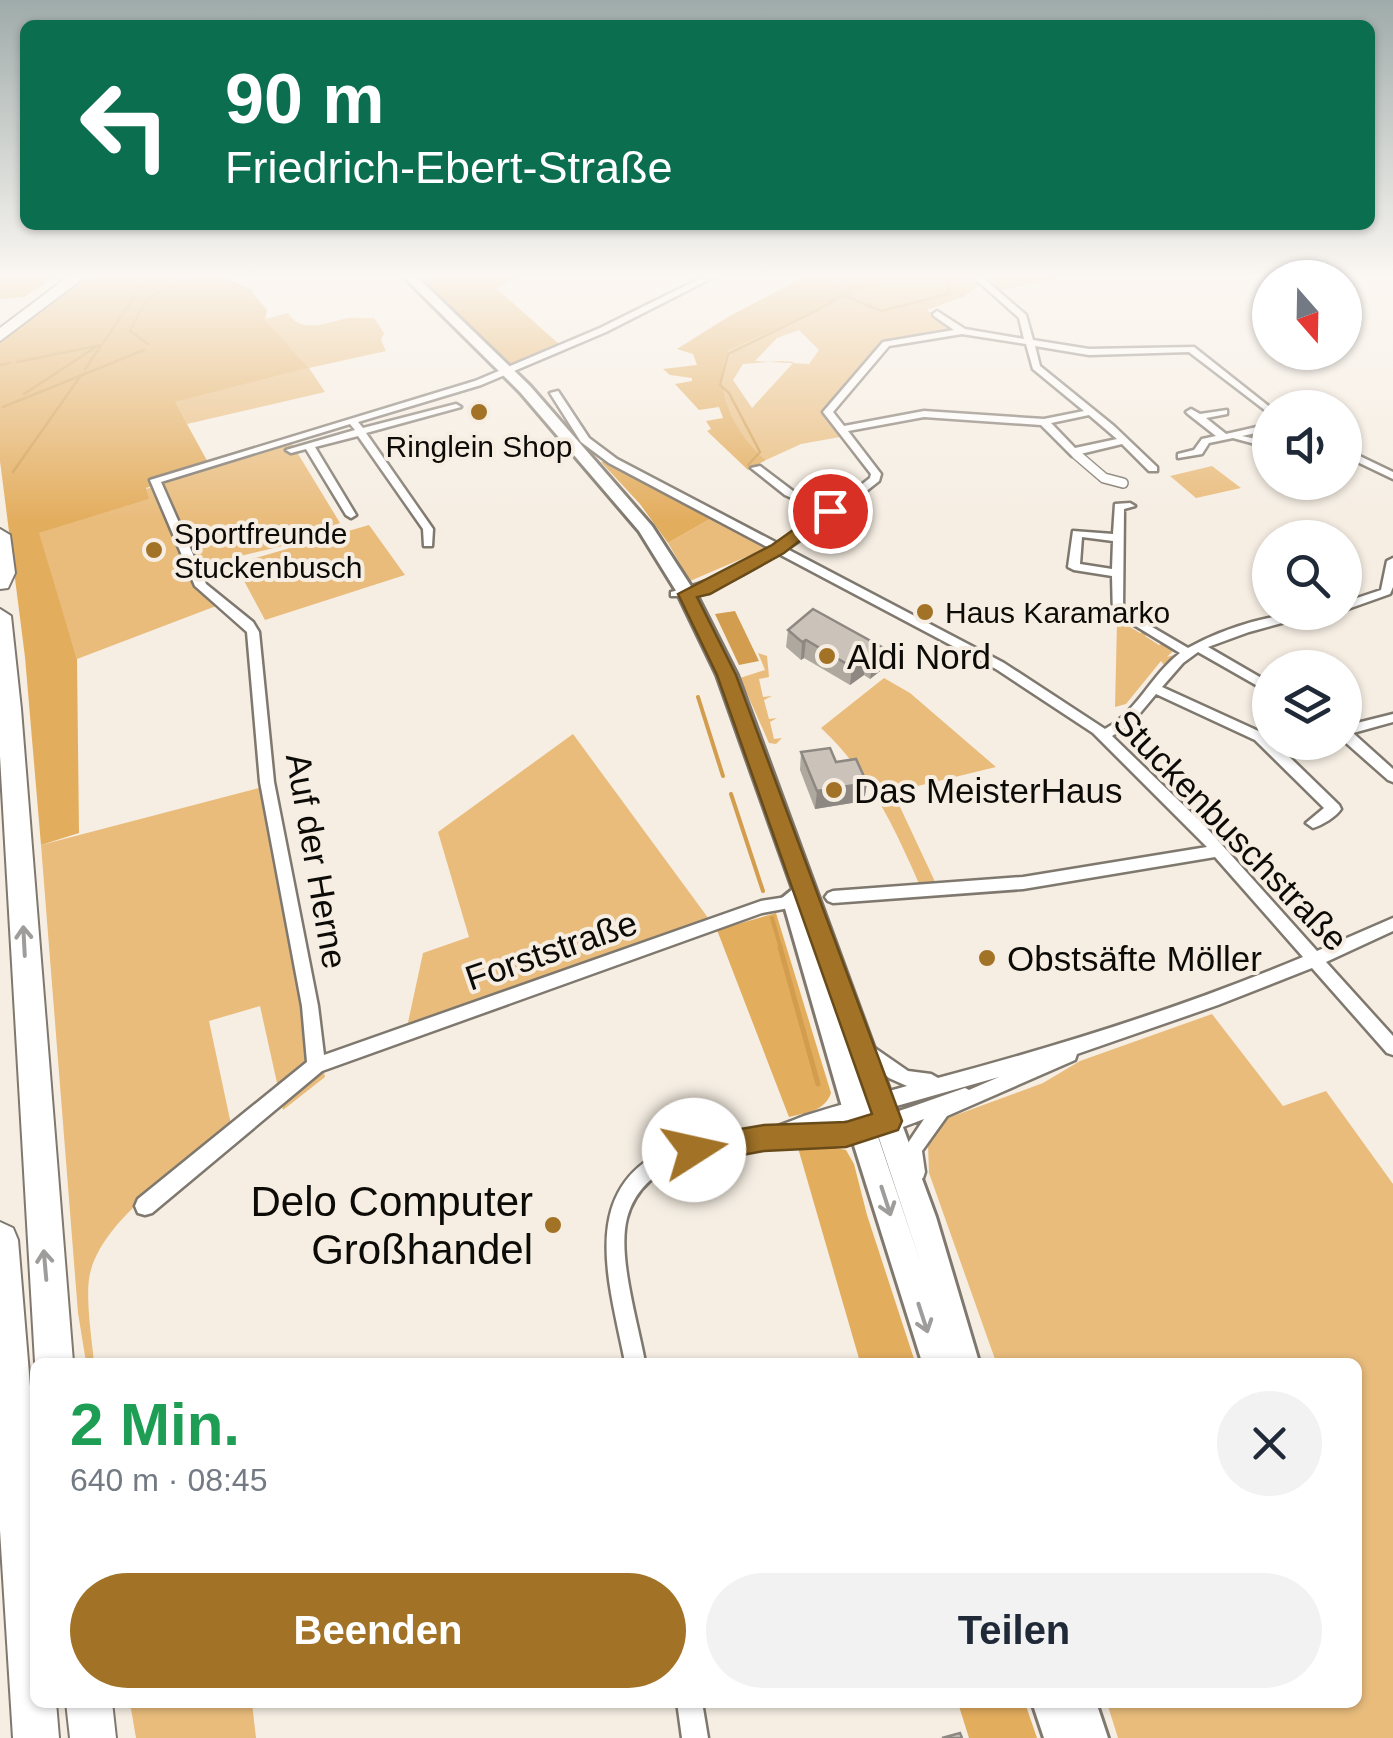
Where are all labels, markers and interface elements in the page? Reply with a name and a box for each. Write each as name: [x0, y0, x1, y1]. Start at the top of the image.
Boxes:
icon: left: [60, 60, 190, 190]
text: 90 m: [225, 60, 385, 138]
text: Friedrich-Ebert-Straße: [225, 142, 673, 193]
north arrow: [1252, 260, 1362, 370]
map controls: [1252, 260, 1362, 760]
button: sound: [1252, 390, 1362, 500]
marker: Ringlein Shop: [468, 401, 490, 423]
place label: Ringlein Shop: [386, 430, 572, 463]
pin: [788, 469, 873, 554]
icon: arrive: [803, 484, 858, 539]
place label: Sportfreunde Stuckenbusch: [174, 517, 362, 584]
button: search: [1252, 520, 1362, 630]
marker: Sportfreunde Stuckenbusch: [143, 539, 165, 561]
place label: Haus Karamarko: [945, 596, 1170, 629]
marker: Haus Karamarko: [914, 601, 936, 623]
place label: Aldi Nord: [847, 637, 991, 676]
marker: Aldi Nord: [816, 645, 838, 667]
button: layers: [1252, 650, 1362, 760]
street label: Stuckenbuschstraße: [1106, 702, 1356, 958]
street label: Auf der Herne: [279, 750, 355, 972]
place label: Das MeisterHaus: [854, 771, 1122, 810]
marker: Das MeisterHaus: [823, 779, 845, 801]
street label: Forststraße: [460, 902, 642, 998]
one-way arrow: [14, 926, 33, 958]
place label: Obstsäfte Möller: [1007, 939, 1262, 978]
marker: Obstsäfte Möller: [976, 947, 998, 969]
position arrow: [642, 1098, 746, 1202]
place label: Delo Computer Großhandel: [251, 1178, 533, 1273]
one-way arrow: [878, 1185, 896, 1217]
marker: Delo Computer Großhandel: [542, 1214, 564, 1236]
one-way arrow: [35, 1250, 54, 1282]
one-way arrow: [916, 1301, 934, 1333]
text: 2 Min.: [70, 1391, 240, 1458]
button: close: [1217, 1391, 1322, 1496]
text: 640 m · 08:45: [70, 1462, 267, 1498]
button: Beenden: [70, 1573, 686, 1688]
button: Teilen: [706, 1573, 1322, 1688]

